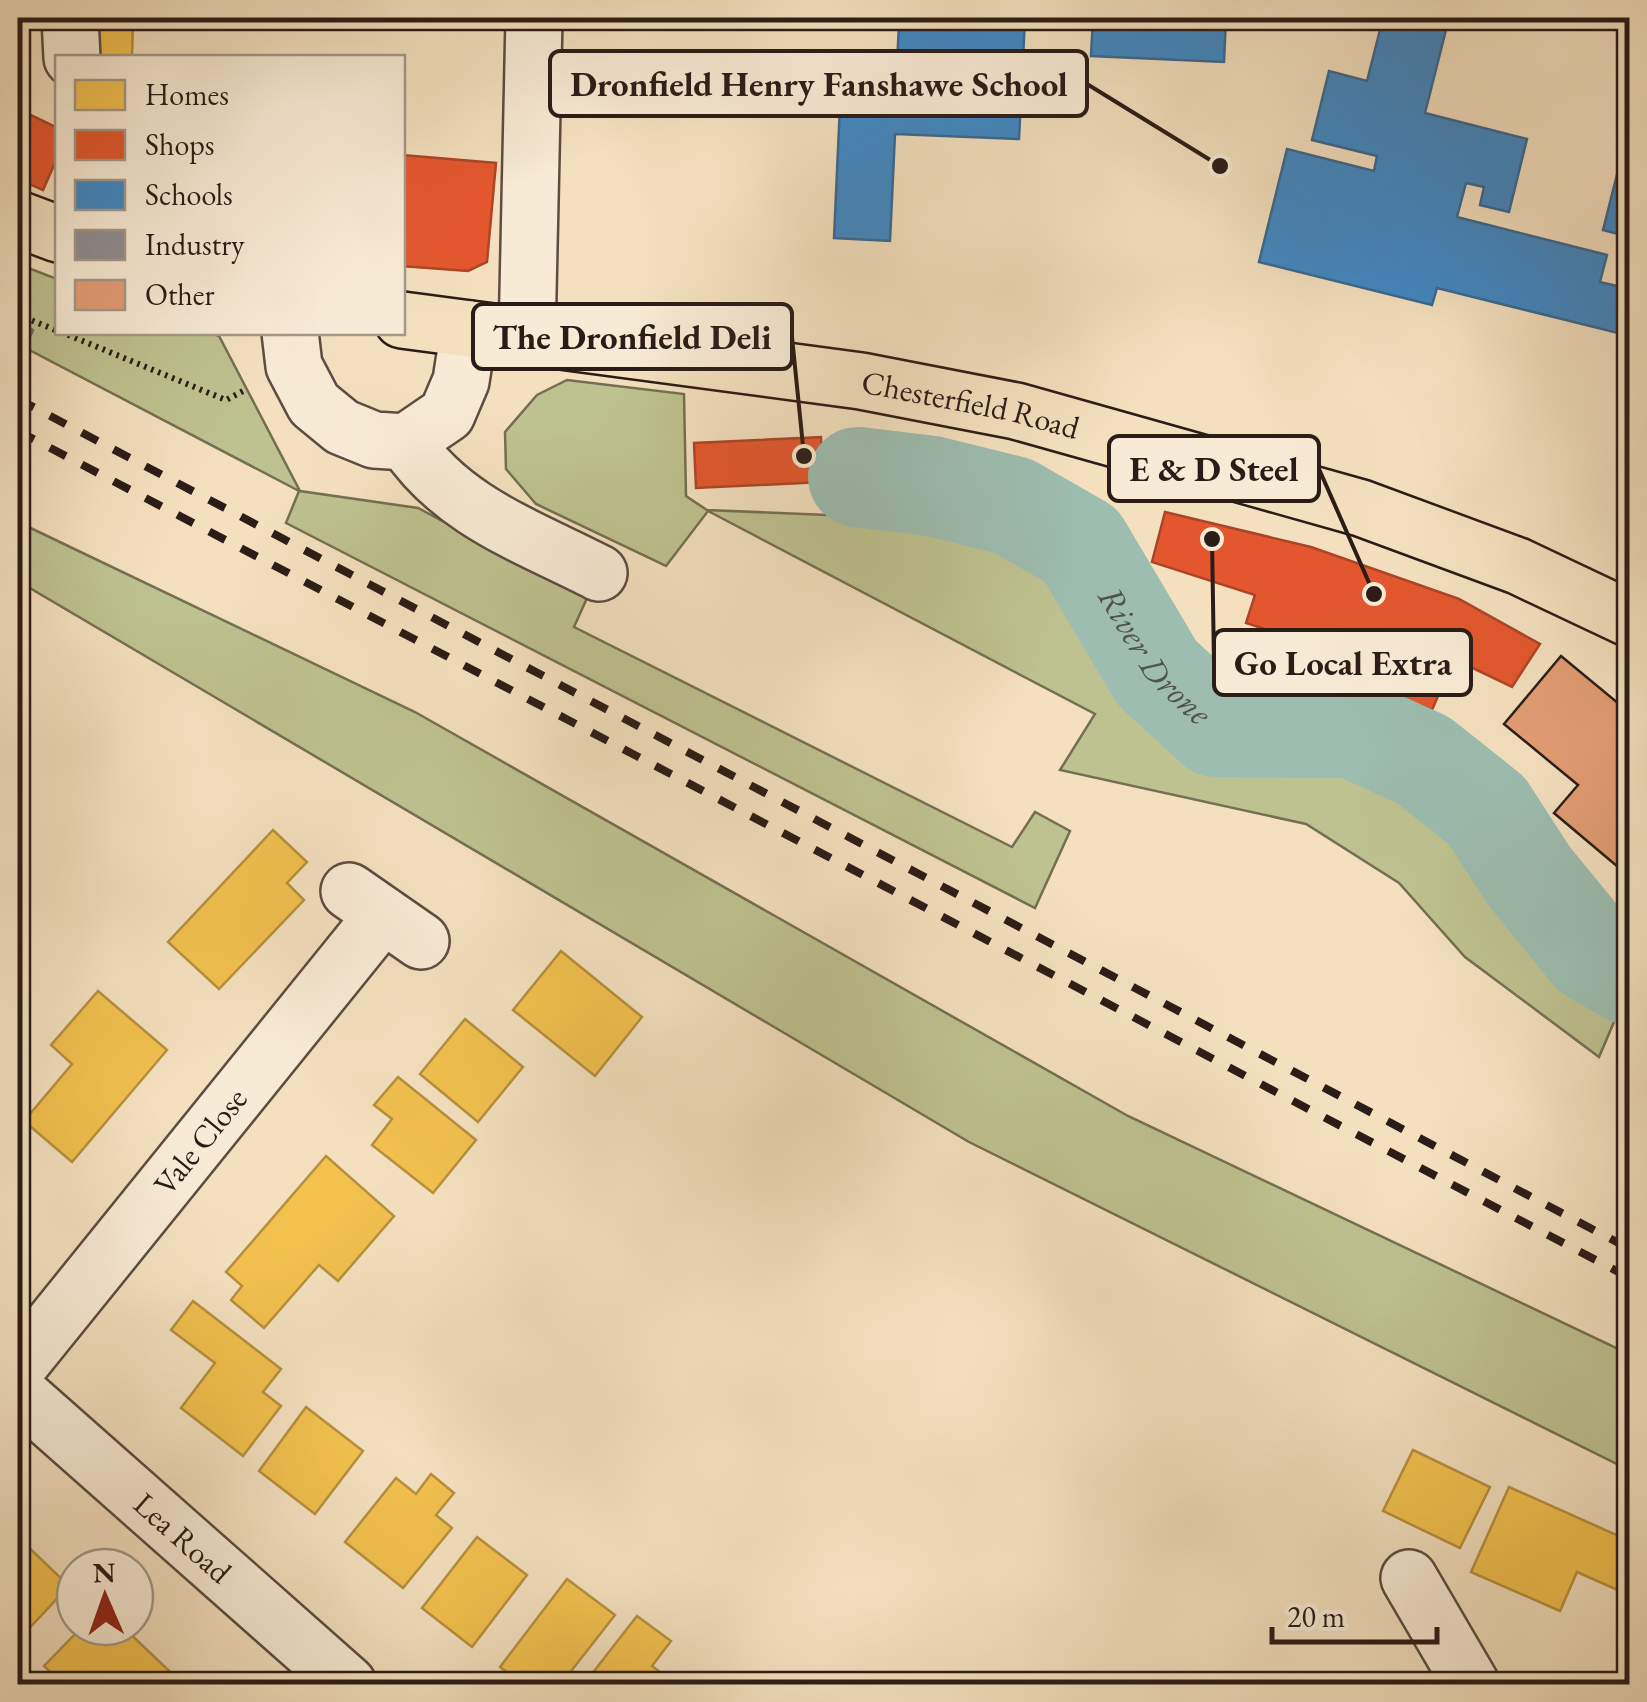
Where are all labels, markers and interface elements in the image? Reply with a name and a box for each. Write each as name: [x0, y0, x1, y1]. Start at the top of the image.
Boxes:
callout: Dronfield Henry Fanshawe School: [550, 51, 1087, 116]
legend: [55, 55, 405, 335]
text: Dronfield Henry Fanshawe School: [570, 61, 1068, 106]
text: Homes: [145, 75, 229, 114]
text: Shops: [145, 125, 215, 164]
text: Schools: [145, 175, 233, 214]
text: Industry: [145, 225, 245, 264]
text: Other: [145, 275, 214, 314]
callout: The Dronfield Deli: [473, 304, 792, 369]
text: The Dronfield Deli: [492, 314, 772, 359]
street label: Chesterfield Road: [858, 361, 1085, 449]
callout: E & D Steel: [1109, 436, 1319, 501]
text: E & D Steel: [1129, 446, 1299, 491]
water label: River Drone: [1088, 578, 1223, 735]
callout: Go Local Extra: [1214, 630, 1471, 695]
text: Go Local Extra: [1234, 640, 1453, 685]
street label: Vale Close: [144, 1079, 256, 1204]
street label: Lea Road: [125, 1483, 241, 1593]
north arrow: [55, 1547, 155, 1647]
text: N: [92, 1554, 116, 1590]
scale bar: [1272, 1582, 1437, 1644]
text: 20 m: [1287, 1597, 1345, 1636]

